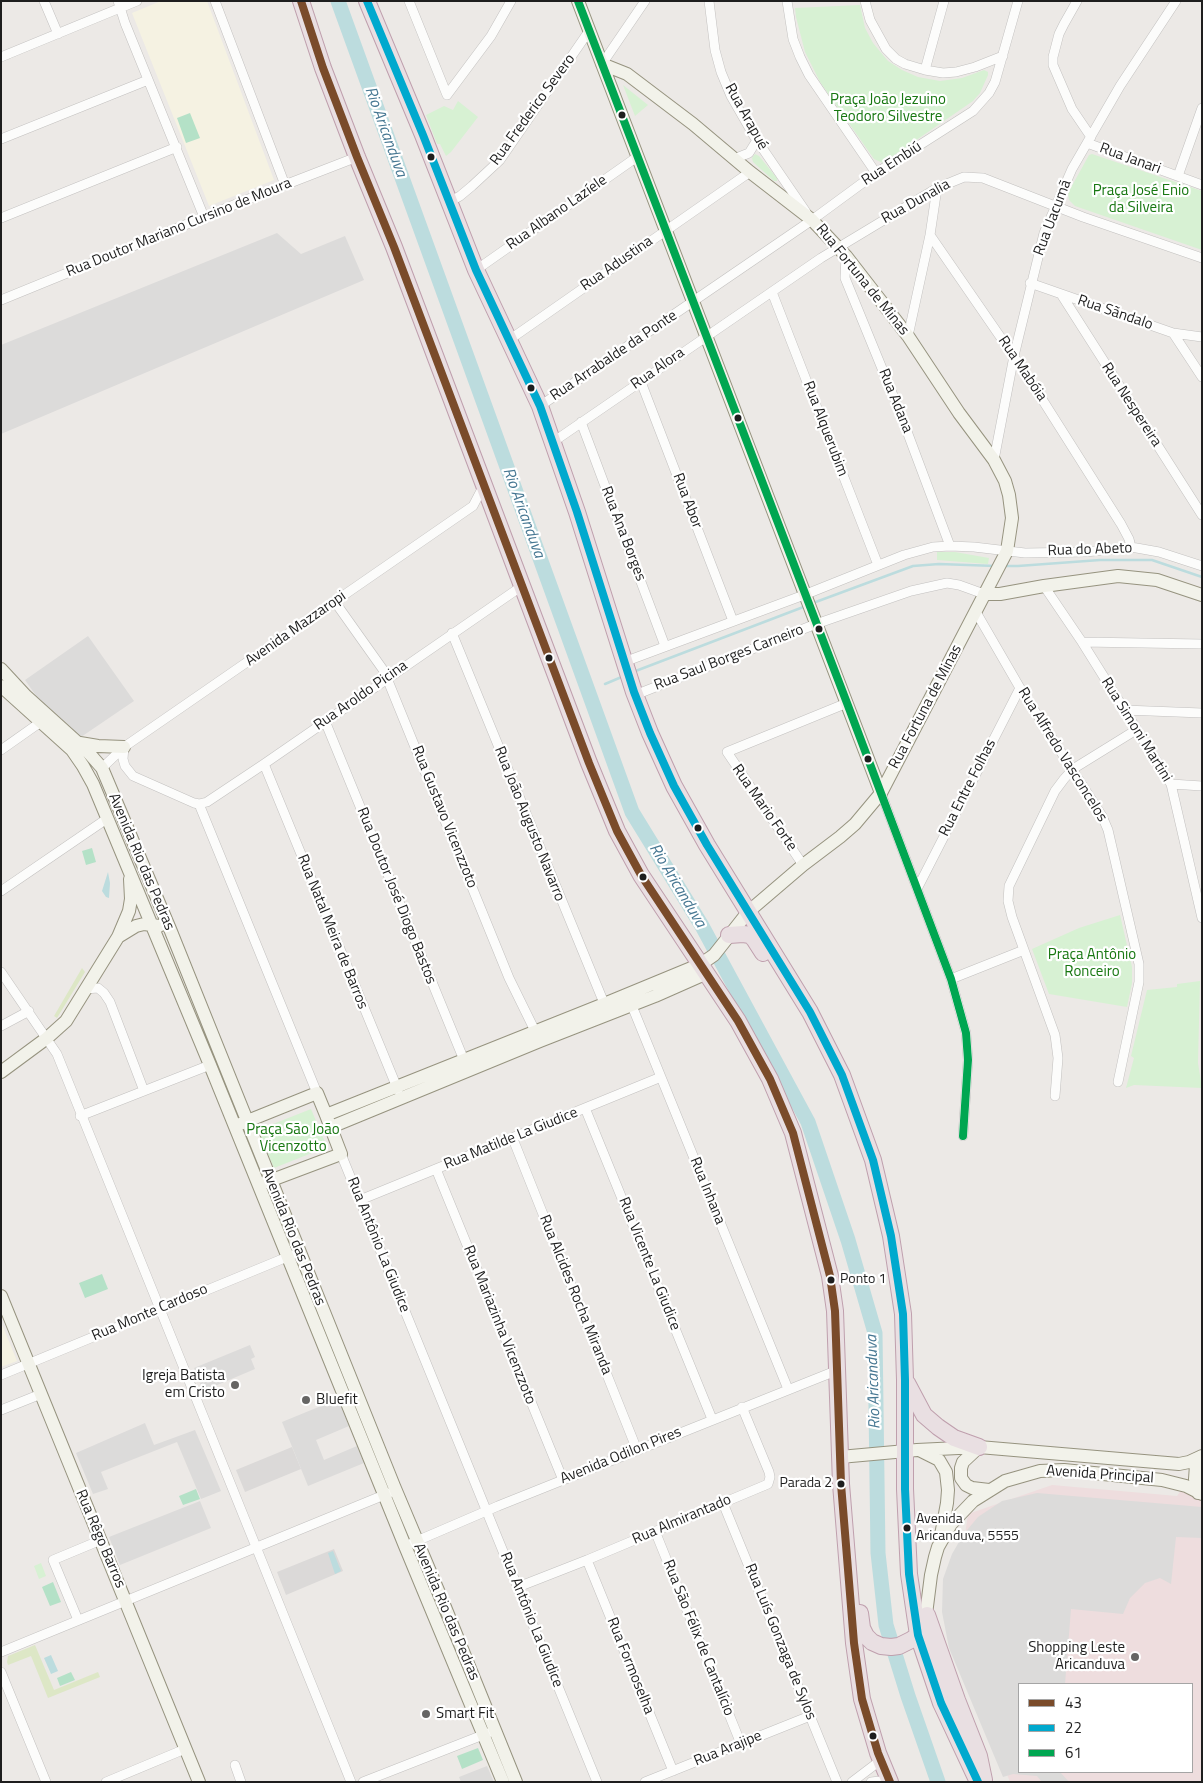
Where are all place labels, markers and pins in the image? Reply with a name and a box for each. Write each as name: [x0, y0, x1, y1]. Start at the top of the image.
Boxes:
unlabelled marker: [617, 110, 627, 120]
unlabelled marker: [426, 152, 436, 162]
unlabelled marker: [526, 383, 536, 393]
unlabelled marker: [733, 413, 743, 423]
unlabelled marker: [814, 624, 824, 634]
unlabelled marker: [544, 653, 554, 663]
unlabelled marker: [863, 754, 873, 764]
unlabelled marker: [693, 823, 703, 833]
unlabelled marker: [638, 872, 648, 882]
place label: Ponto 1: [840, 1272, 886, 1288]
marker: Ponto 1: [826, 1275, 836, 1285]
place label: Igreja Batista em Cristo: [142, 1367, 225, 1402]
marker: Igreja Batista em Cristo: [229, 1379, 241, 1391]
place label: Bluefit: [316, 1391, 358, 1409]
marker: Bluefit: [300, 1394, 312, 1406]
place label: Parada 2: [780, 1476, 832, 1492]
marker: Parada 2: [836, 1479, 846, 1489]
place label: Avenida Aricanduva, 5555: [916, 1512, 1019, 1544]
marker: Avenida Aricanduva, 5555: [902, 1523, 912, 1533]
place label: Shopping Leste Aricanduva: [1028, 1639, 1125, 1674]
marker: Shopping Leste Aricanduva: [1129, 1651, 1141, 1663]
place label: Smart Fit: [436, 1705, 494, 1723]
marker: Smart Fit: [420, 1708, 432, 1720]
unlabelled marker: [868, 1731, 878, 1741]

